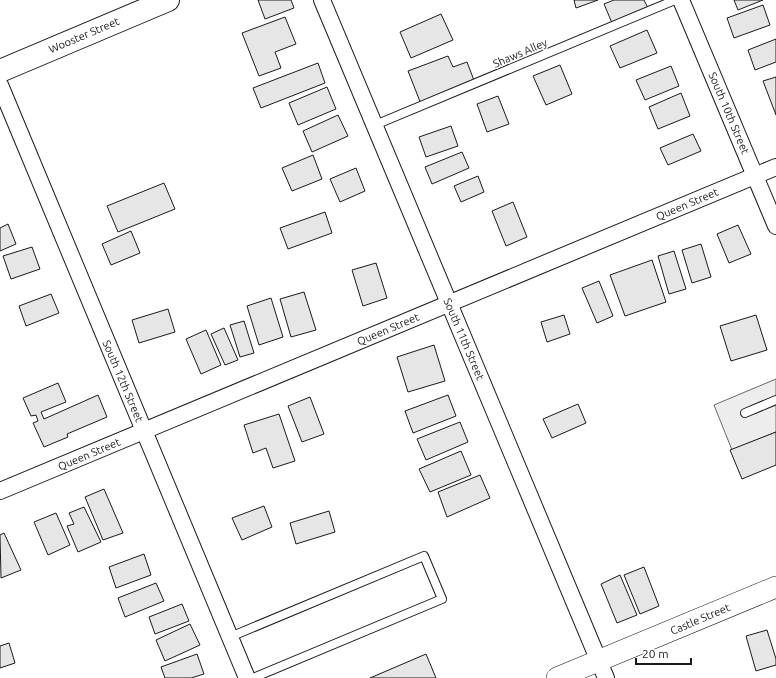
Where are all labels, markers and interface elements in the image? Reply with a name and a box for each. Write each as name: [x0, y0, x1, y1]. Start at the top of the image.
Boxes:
street label: Wooster Street: [47, 14, 122, 55]
street label: Shaws Alley: [491, 36, 550, 70]
street label: South 10th Street: [706, 70, 752, 156]
street label: Queen Street: [654, 185, 721, 223]
street label: South 11th Street: [441, 296, 487, 382]
street label: Queen Street: [355, 310, 422, 348]
street label: South 12th Street: [100, 338, 146, 424]
street label: Queen Street: [56, 435, 123, 473]
street label: Castle Street: [668, 601, 732, 637]
scale bar: [636, 640, 691, 666]
text: 20 m: [642, 647, 669, 660]

